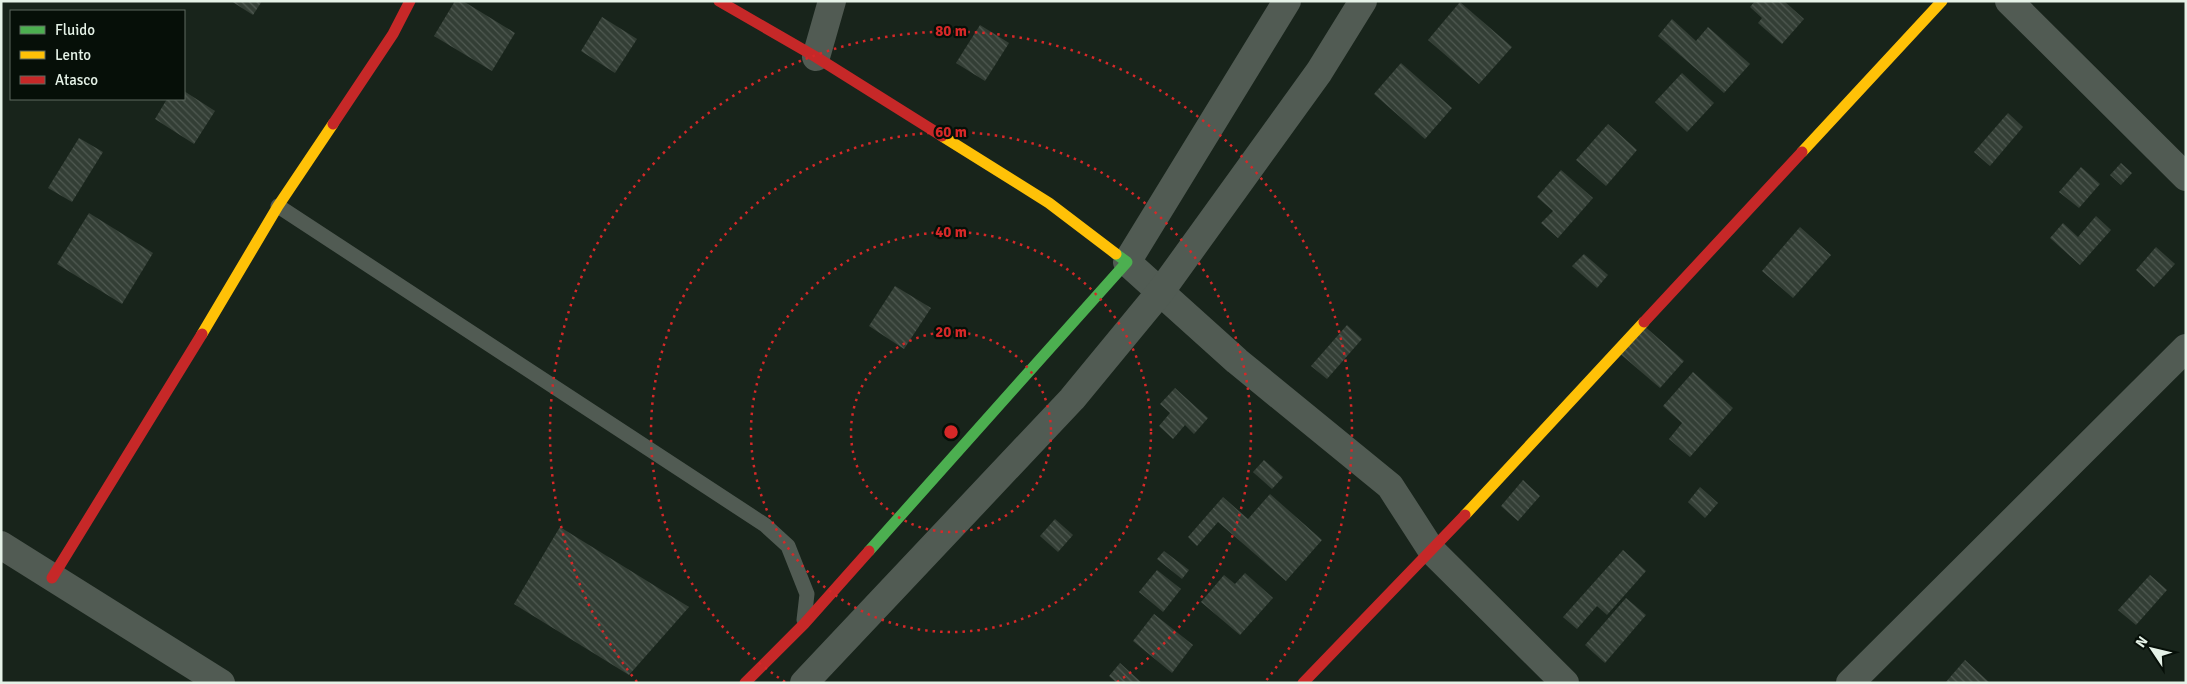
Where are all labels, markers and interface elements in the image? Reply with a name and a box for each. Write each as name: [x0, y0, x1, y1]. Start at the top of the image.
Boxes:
legend: [10, 10, 185, 100]
text: Fluido: [55, 21, 95, 39]
text: 80 m: [935, 22, 967, 40]
text: Lento: [55, 46, 91, 64]
text: Atasco: [55, 71, 98, 89]
text: 60 m: [935, 123, 967, 141]
text: 40 m: [935, 223, 967, 241]
text: 20 m: [935, 323, 967, 341]
centre of rings: [942, 423, 960, 441]
north arrow: [2127, 624, 2177, 674]
text: N: [2132, 633, 2152, 651]

